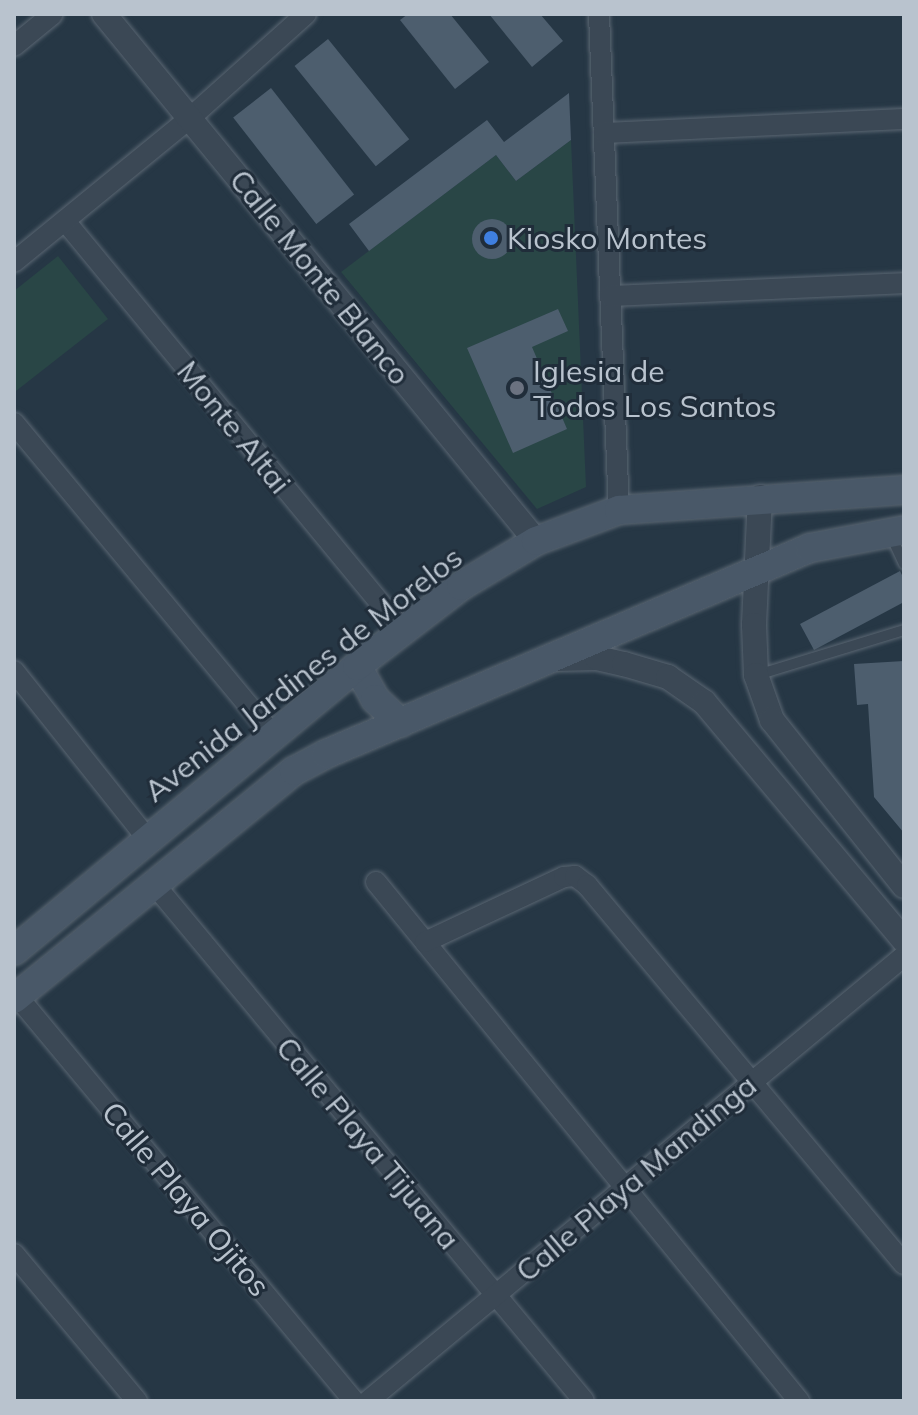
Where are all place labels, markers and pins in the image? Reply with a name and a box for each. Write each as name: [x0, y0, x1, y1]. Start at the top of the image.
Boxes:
place label: Kiosko Montes: [507, 220, 707, 256]
marker: Kiosko Montes: [482, 229, 500, 247]
place label: Iglesia de Todos Los Santos: [533, 353, 776, 424]
marker: Iglesia de Todos Los Santos: [508, 379, 526, 397]

